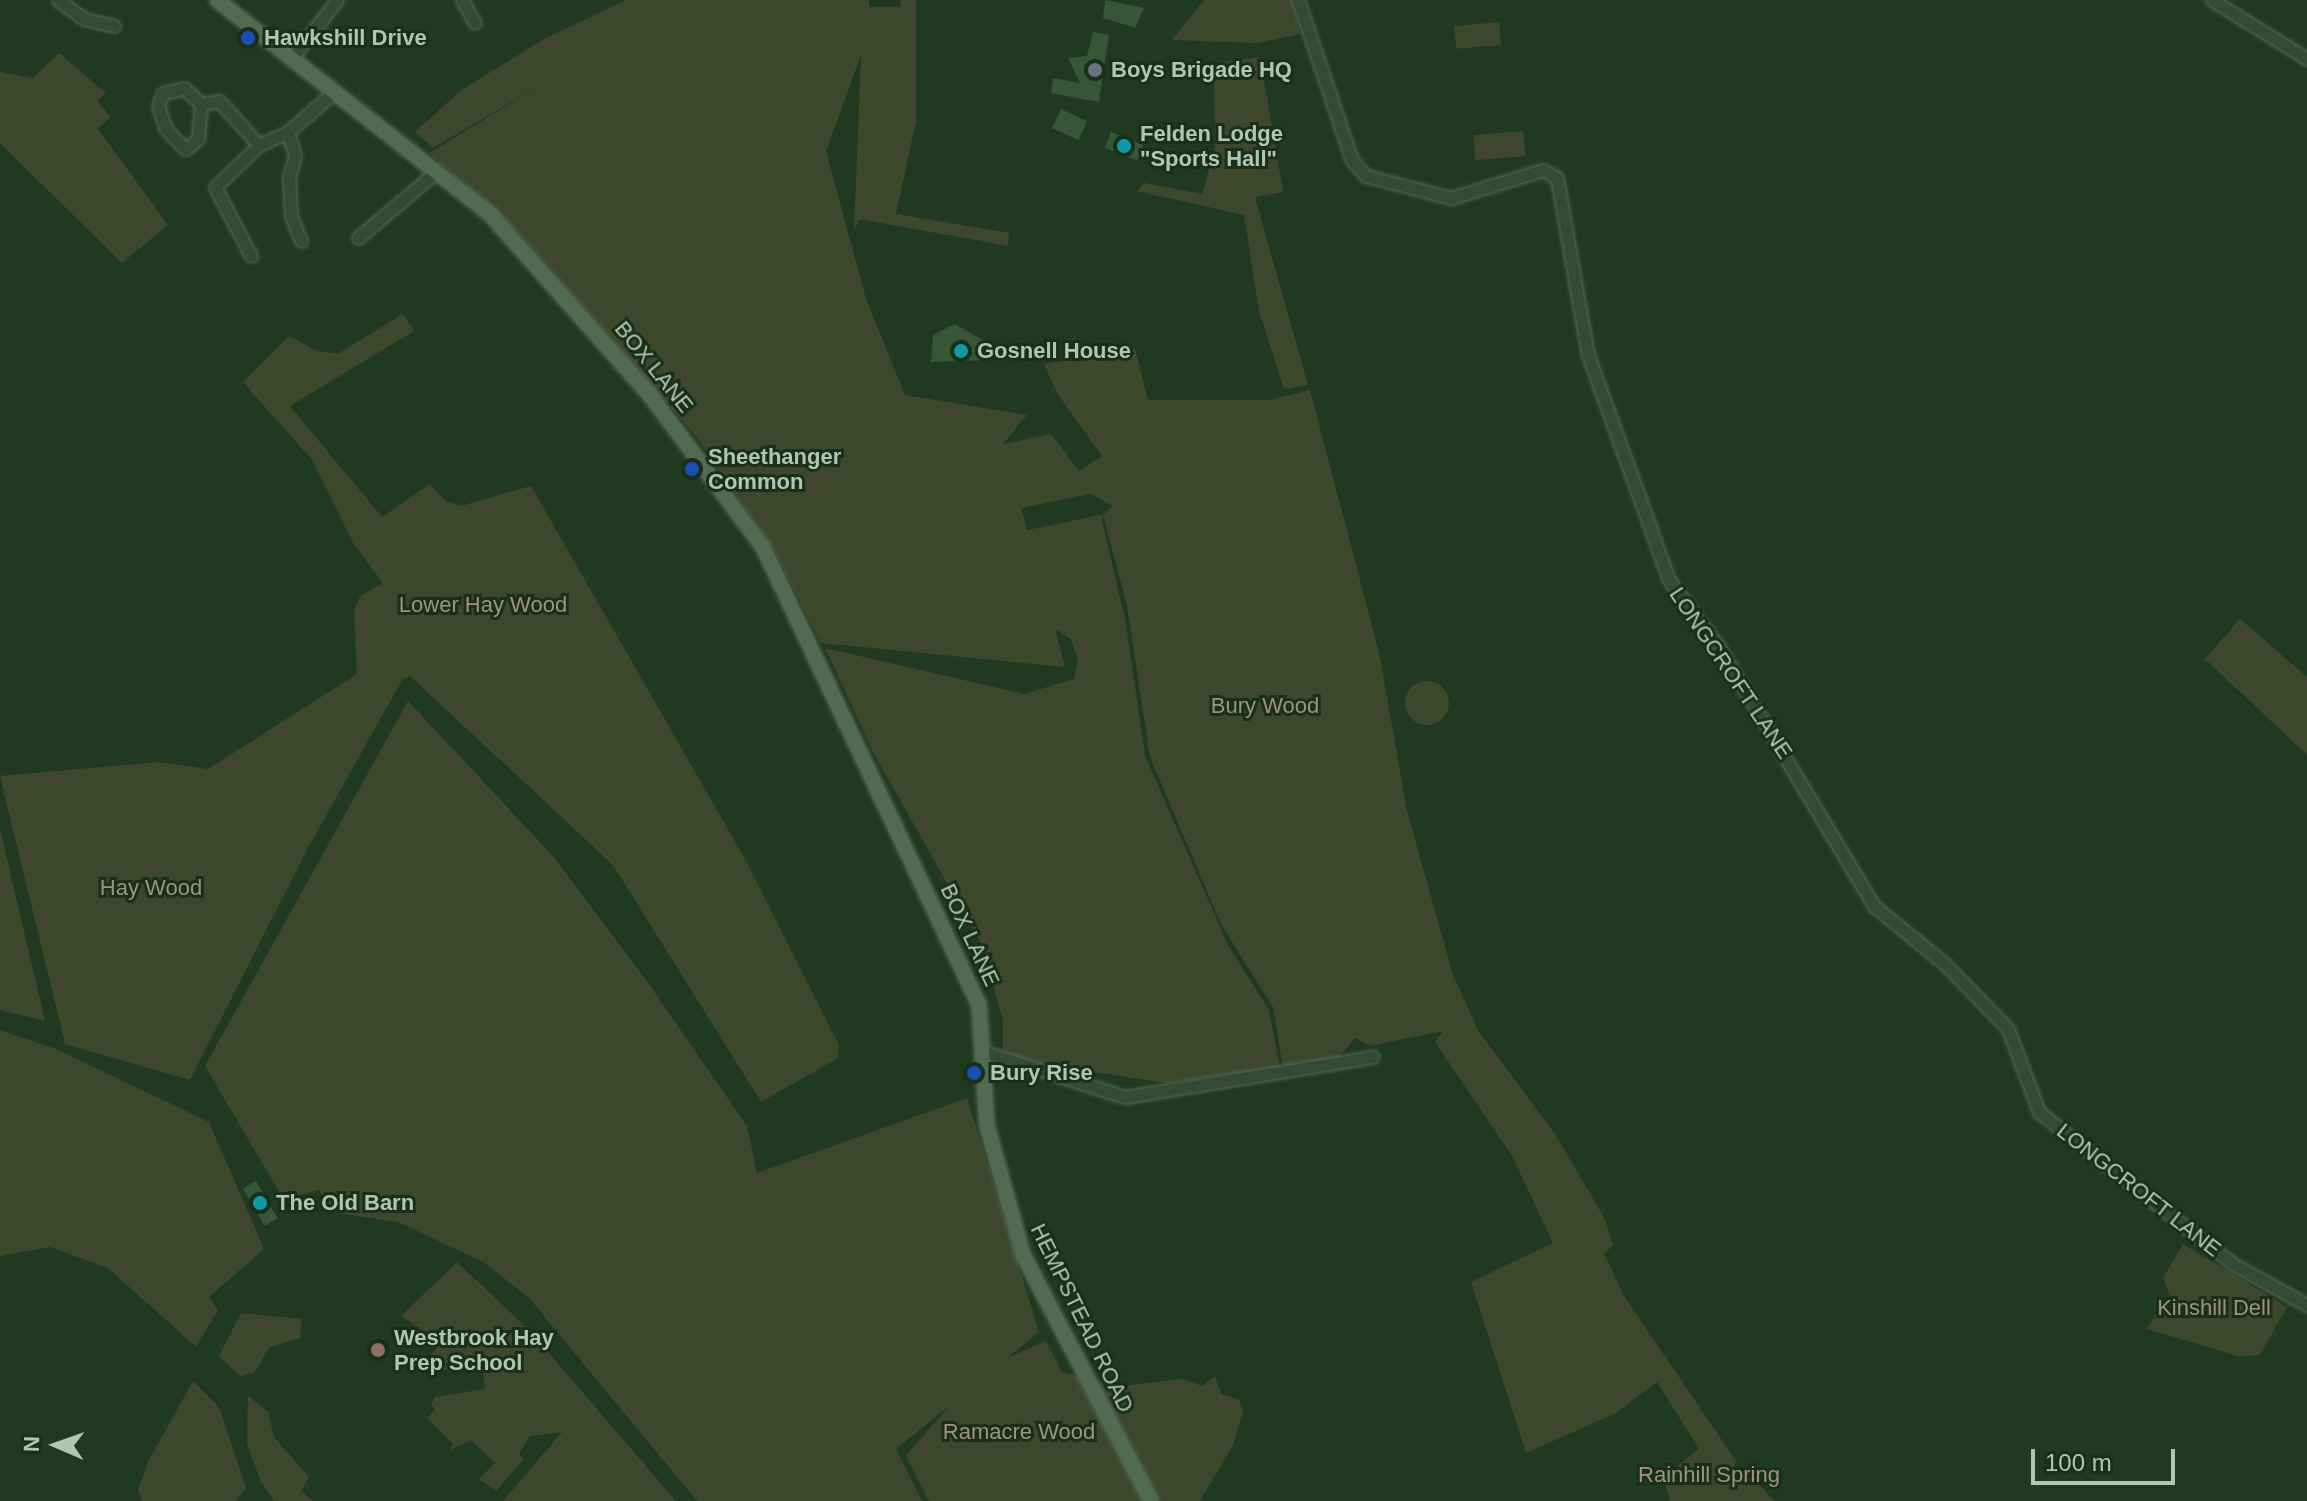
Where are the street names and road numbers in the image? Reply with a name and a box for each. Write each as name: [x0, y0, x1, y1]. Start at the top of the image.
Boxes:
street label: BOX LANE: [609, 316, 699, 418]
street label: LONGCROFT LANE: [1664, 582, 1798, 764]
street label: BOX LANE: [935, 880, 1005, 990]
street label: LONGCROFT LANE: [2051, 1118, 2227, 1262]
street label: HEMPSTEAD ROAD: [1025, 1219, 1139, 1417]

